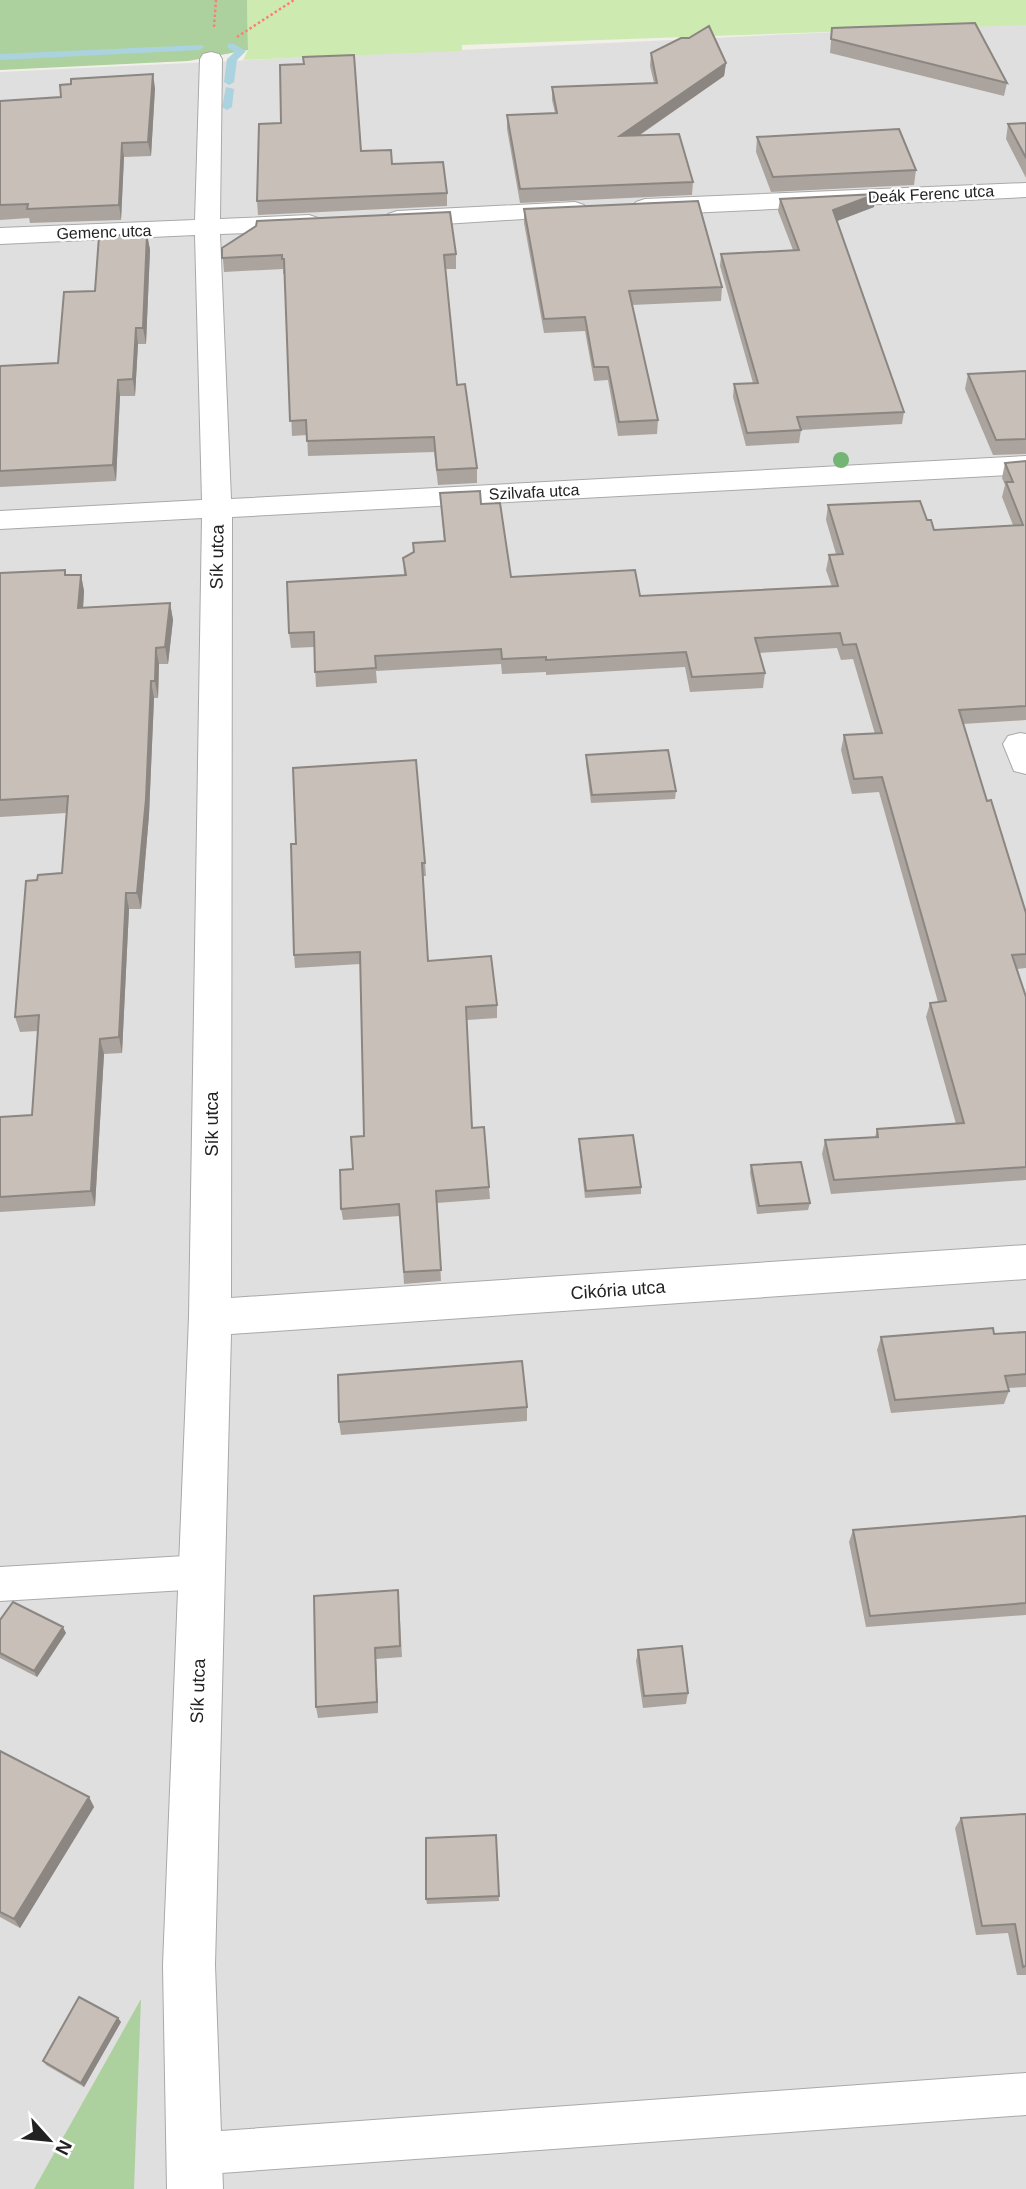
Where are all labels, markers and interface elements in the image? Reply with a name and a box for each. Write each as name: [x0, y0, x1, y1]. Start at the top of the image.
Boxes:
street label: Deák Ferenc utca: [868, 182, 995, 206]
street label: Gemenc utca: [56, 222, 152, 242]
street label: Szilvafa utca: [488, 481, 580, 503]
street label: Sík utca: [206, 523, 228, 590]
street label: Sík utca: [202, 1090, 222, 1157]
street label: Cikória utca: [570, 1277, 667, 1303]
street label: Sík utca: [187, 1657, 209, 1724]
north arrow: [14, 2105, 84, 2175]
text: N: [51, 2137, 76, 2158]

